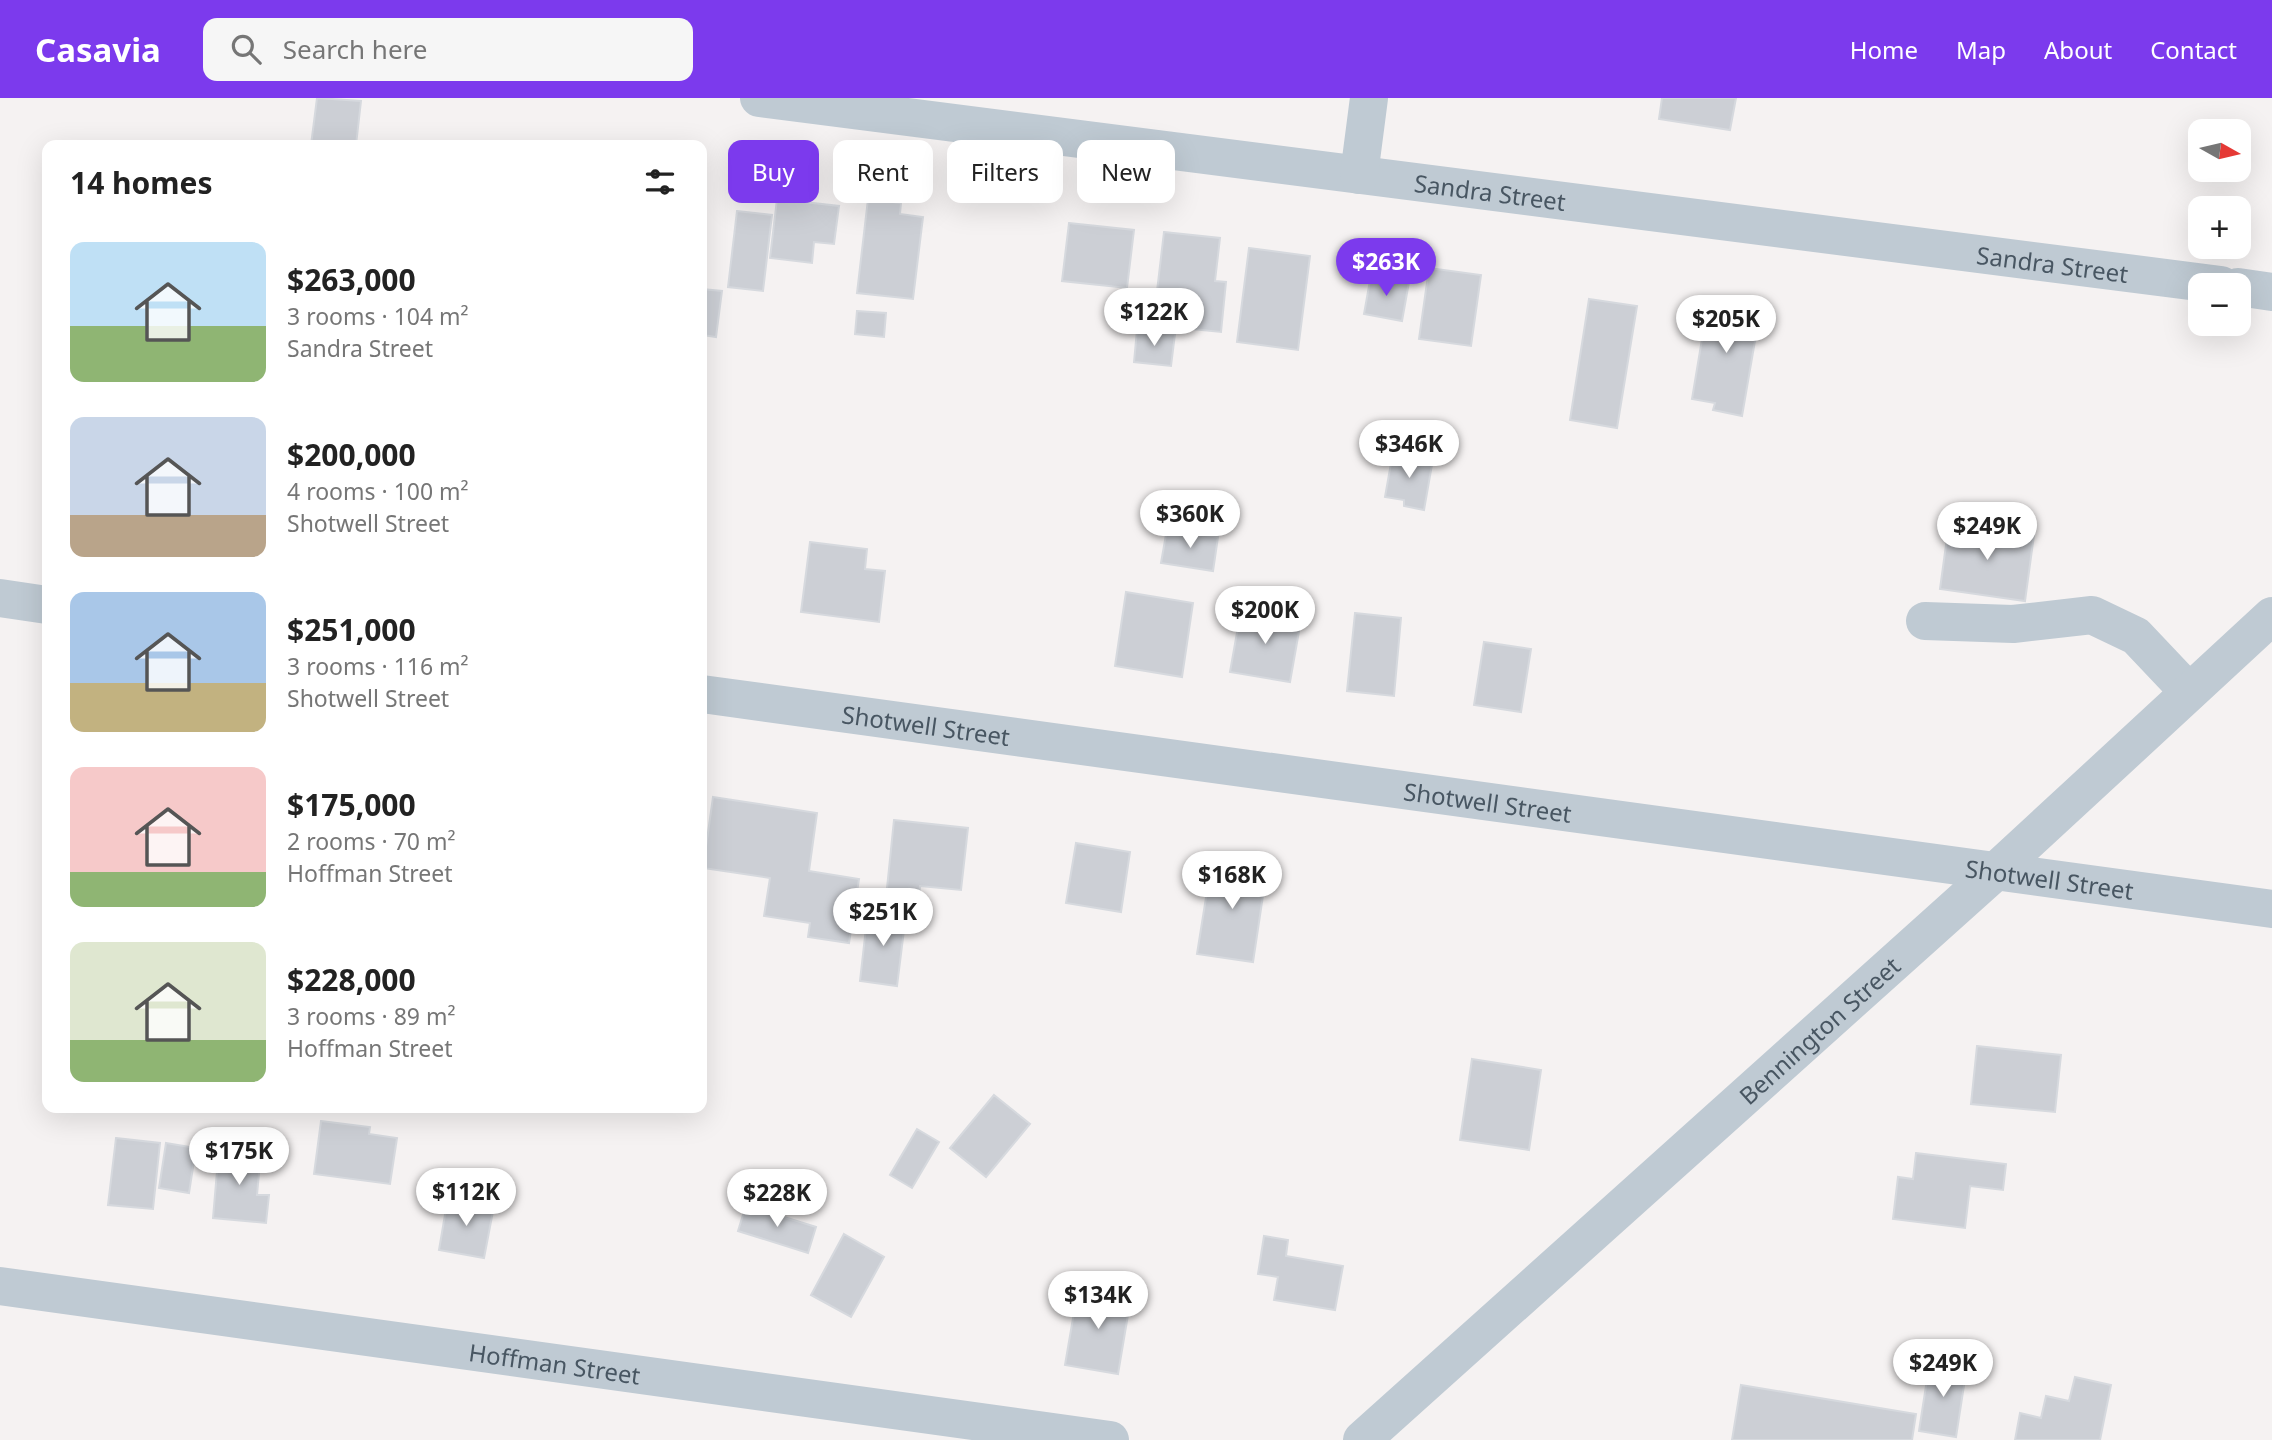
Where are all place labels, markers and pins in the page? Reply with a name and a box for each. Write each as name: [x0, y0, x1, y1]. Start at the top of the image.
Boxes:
pin: $263K: [1337, 238, 1435, 298]
pin: $122K: [1105, 288, 1203, 348]
pin: $205K: [1677, 296, 1775, 355]
pin: $346K: [1360, 420, 1458, 480]
pin: $360K: [1141, 490, 1239, 550]
pin: $249K: [1938, 503, 2036, 562]
pin: $200K: [1216, 587, 1314, 646]
pin: $168K: [1183, 852, 1281, 911]
pin: $251K: [834, 888, 932, 948]
pin: $175K: [190, 1128, 288, 1187]
pin: $112K: [417, 1168, 515, 1228]
pin: $228K: [728, 1170, 826, 1229]
pin: $134K: [1049, 1272, 1147, 1331]
pin: $249K: [1894, 1340, 1992, 1399]

